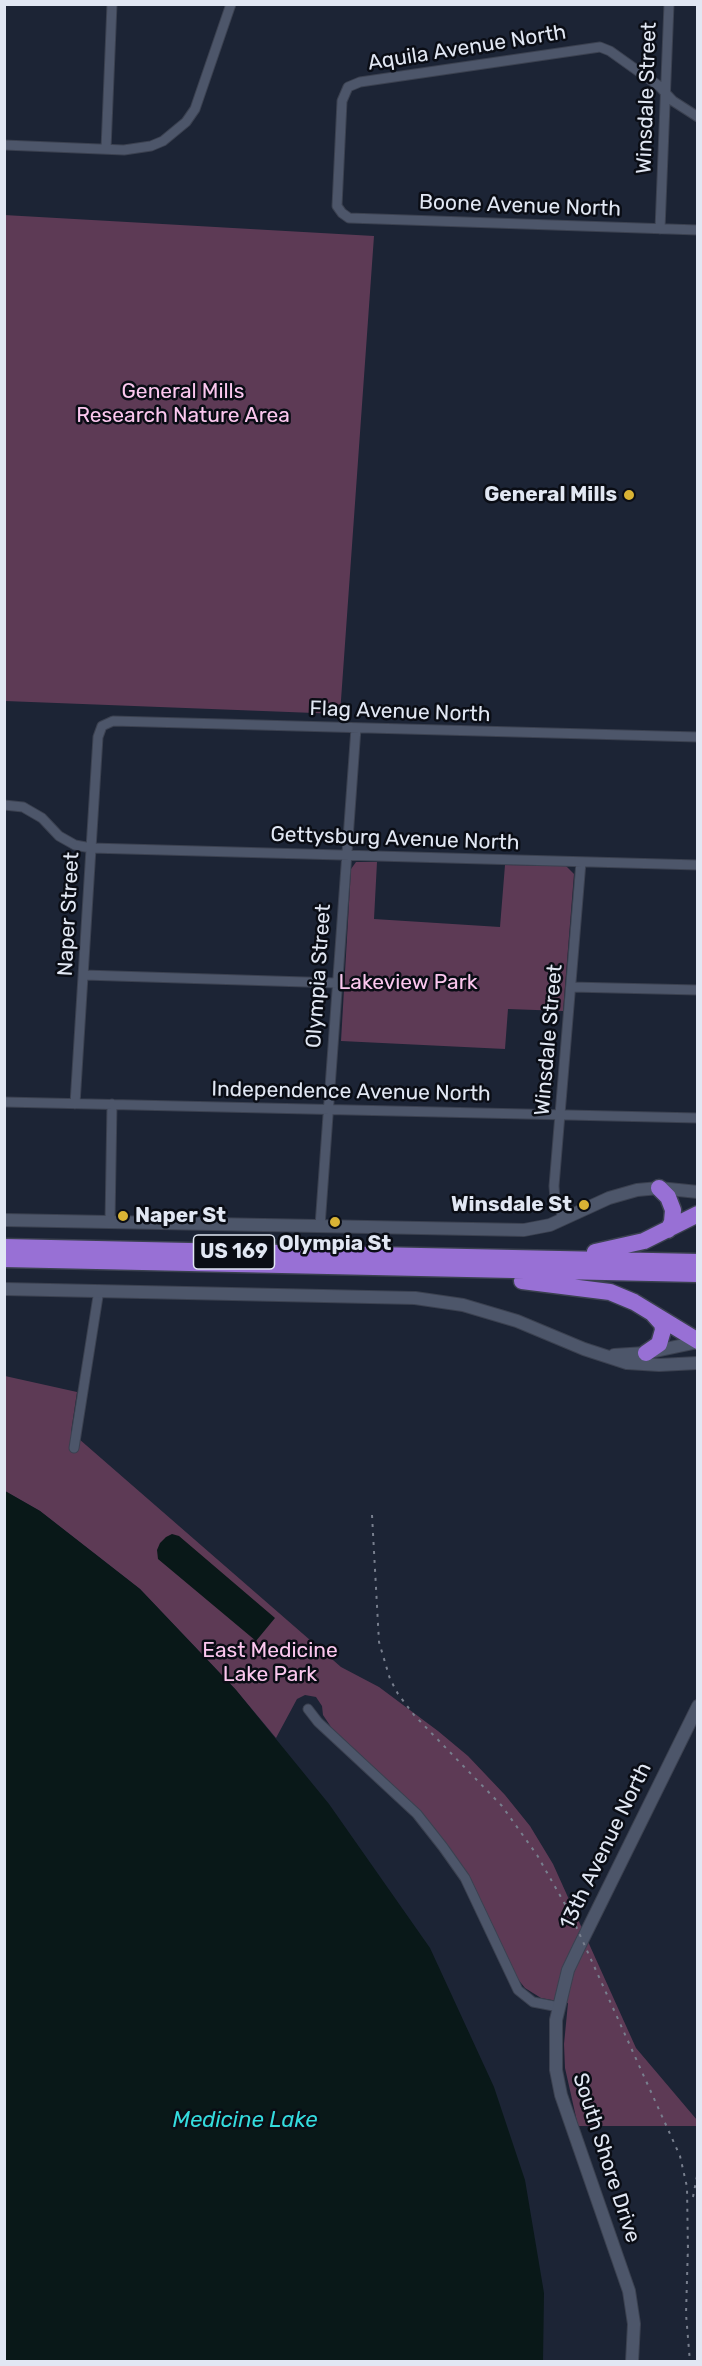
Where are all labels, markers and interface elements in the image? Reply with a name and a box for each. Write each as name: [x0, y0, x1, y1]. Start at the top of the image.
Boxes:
street label: Aquila Avenue North: [366, 20, 568, 76]
street label: Winsdale Street: [632, 22, 662, 174]
street label: Boone Avenue North: [419, 190, 621, 222]
park label: General Mills Research Nature Area: [76, 379, 290, 429]
place label: General Mills: [484, 482, 617, 508]
marker: General Mills: [622, 488, 636, 502]
street label: Flag Avenue North: [309, 696, 491, 728]
street label: Gettysburg Avenue North: [270, 822, 520, 856]
street label: Naper Street: [53, 851, 85, 977]
street label: Olympia Street: [301, 903, 337, 1049]
street label: Winsdale Street: [530, 963, 568, 1117]
park label: Lakeview Park: [339, 970, 477, 996]
street label: Independence Avenue North: [211, 1077, 491, 1107]
place label: Winsdale St: [451, 1192, 572, 1218]
marker: Winsdale St: [577, 1198, 591, 1212]
place label: Naper St: [135, 1203, 226, 1229]
marker: Naper St: [116, 1209, 130, 1223]
marker: Olympia St: [328, 1215, 342, 1229]
place label: Olympia St: [279, 1231, 391, 1257]
road number: US 169: [194, 1235, 274, 1269]
park label: East Medicine Lake Park: [202, 1638, 338, 1688]
street label: 13th Avenue North: [555, 1759, 657, 1933]
street label: South Shore Drive: [567, 2070, 645, 2246]
water label: Medicine Lake: [172, 2108, 318, 2134]

